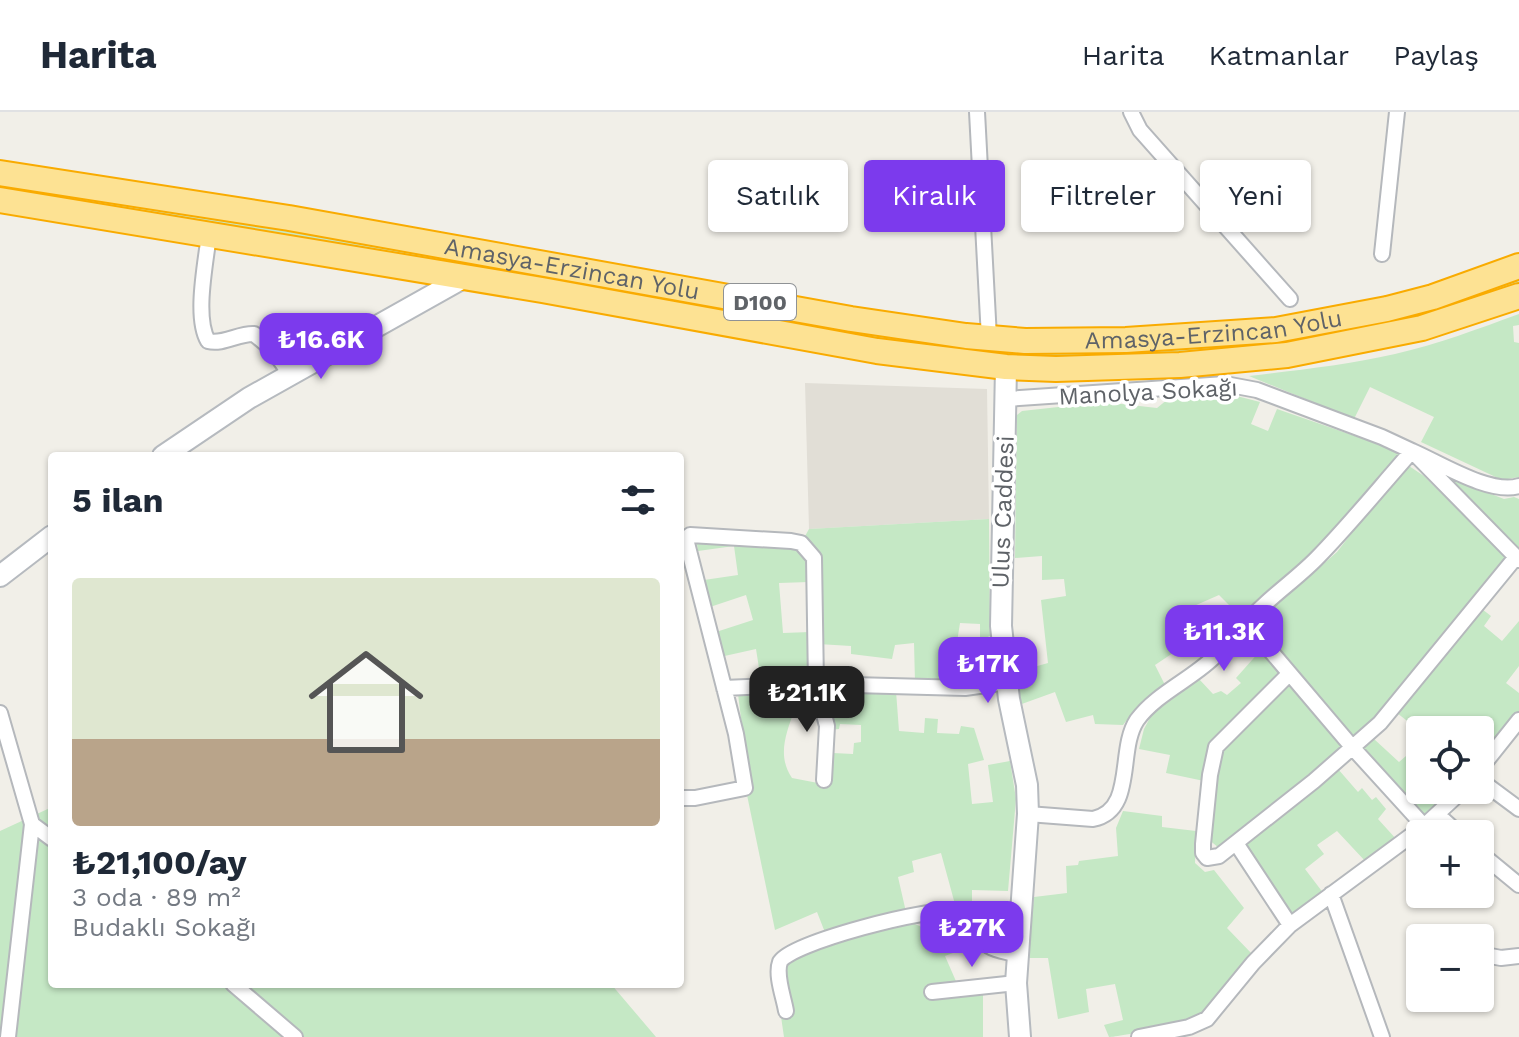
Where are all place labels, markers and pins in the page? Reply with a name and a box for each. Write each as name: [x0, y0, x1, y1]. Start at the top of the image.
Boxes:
pin: ₺16.6K: [256, 313, 386, 381]
pin: ₺11.3K: [1159, 605, 1289, 673]
pin: ₺17K: [941, 637, 1035, 705]
pin: ₺21.1K: [742, 666, 872, 734]
pin: ₺27K: [925, 901, 1019, 969]

